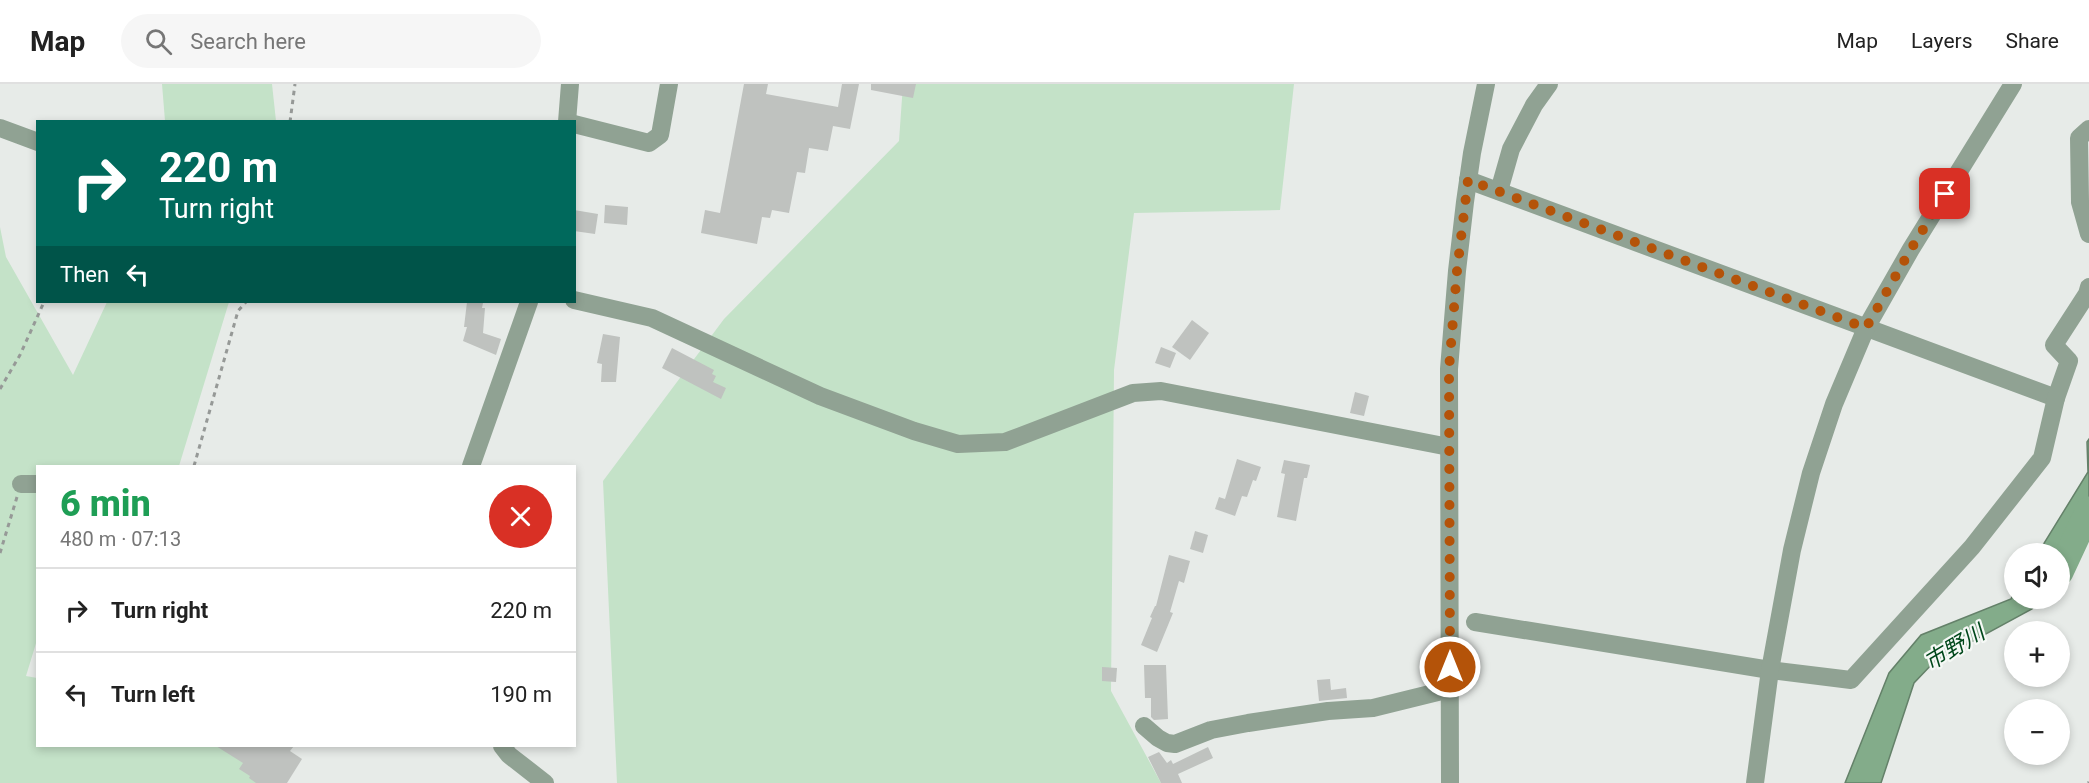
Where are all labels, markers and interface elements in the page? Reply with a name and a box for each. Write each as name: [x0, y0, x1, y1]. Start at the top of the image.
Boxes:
search box: [121, 14, 541, 68]
text: Map: [30, 25, 85, 58]
icon: search: [142, 25, 175, 58]
text: Search here: [190, 29, 306, 54]
text: Map: [1836, 29, 1878, 53]
text: Layers: [1911, 29, 1972, 53]
text: Share: [2005, 29, 2059, 53]
text: 220 m: [159, 143, 278, 192]
icon: right: [60, 144, 138, 222]
pin: [1919, 168, 1970, 219]
icon: arrive: [1928, 177, 1961, 210]
text: Turn right: [159, 193, 274, 225]
icon: left: [121, 258, 154, 291]
text: Then: [60, 262, 109, 287]
text: 6 min: [60, 483, 151, 525]
button: close: [489, 485, 552, 548]
text: 480 m · 07:13: [60, 527, 181, 551]
map controls: [2004, 543, 2070, 765]
button: sound: [2004, 543, 2070, 609]
icon: right: [60, 594, 93, 627]
text: Turn right: [111, 598, 208, 623]
text: 220 m: [490, 598, 552, 623]
water label: 市野川: [1920, 619, 1991, 675]
button: +: [2004, 621, 2070, 687]
position arrow: [1418, 635, 1482, 699]
icon: left: [60, 678, 93, 711]
text: Turn left: [111, 682, 195, 707]
text: 190 m: [490, 682, 552, 707]
button: −: [2004, 699, 2070, 765]

